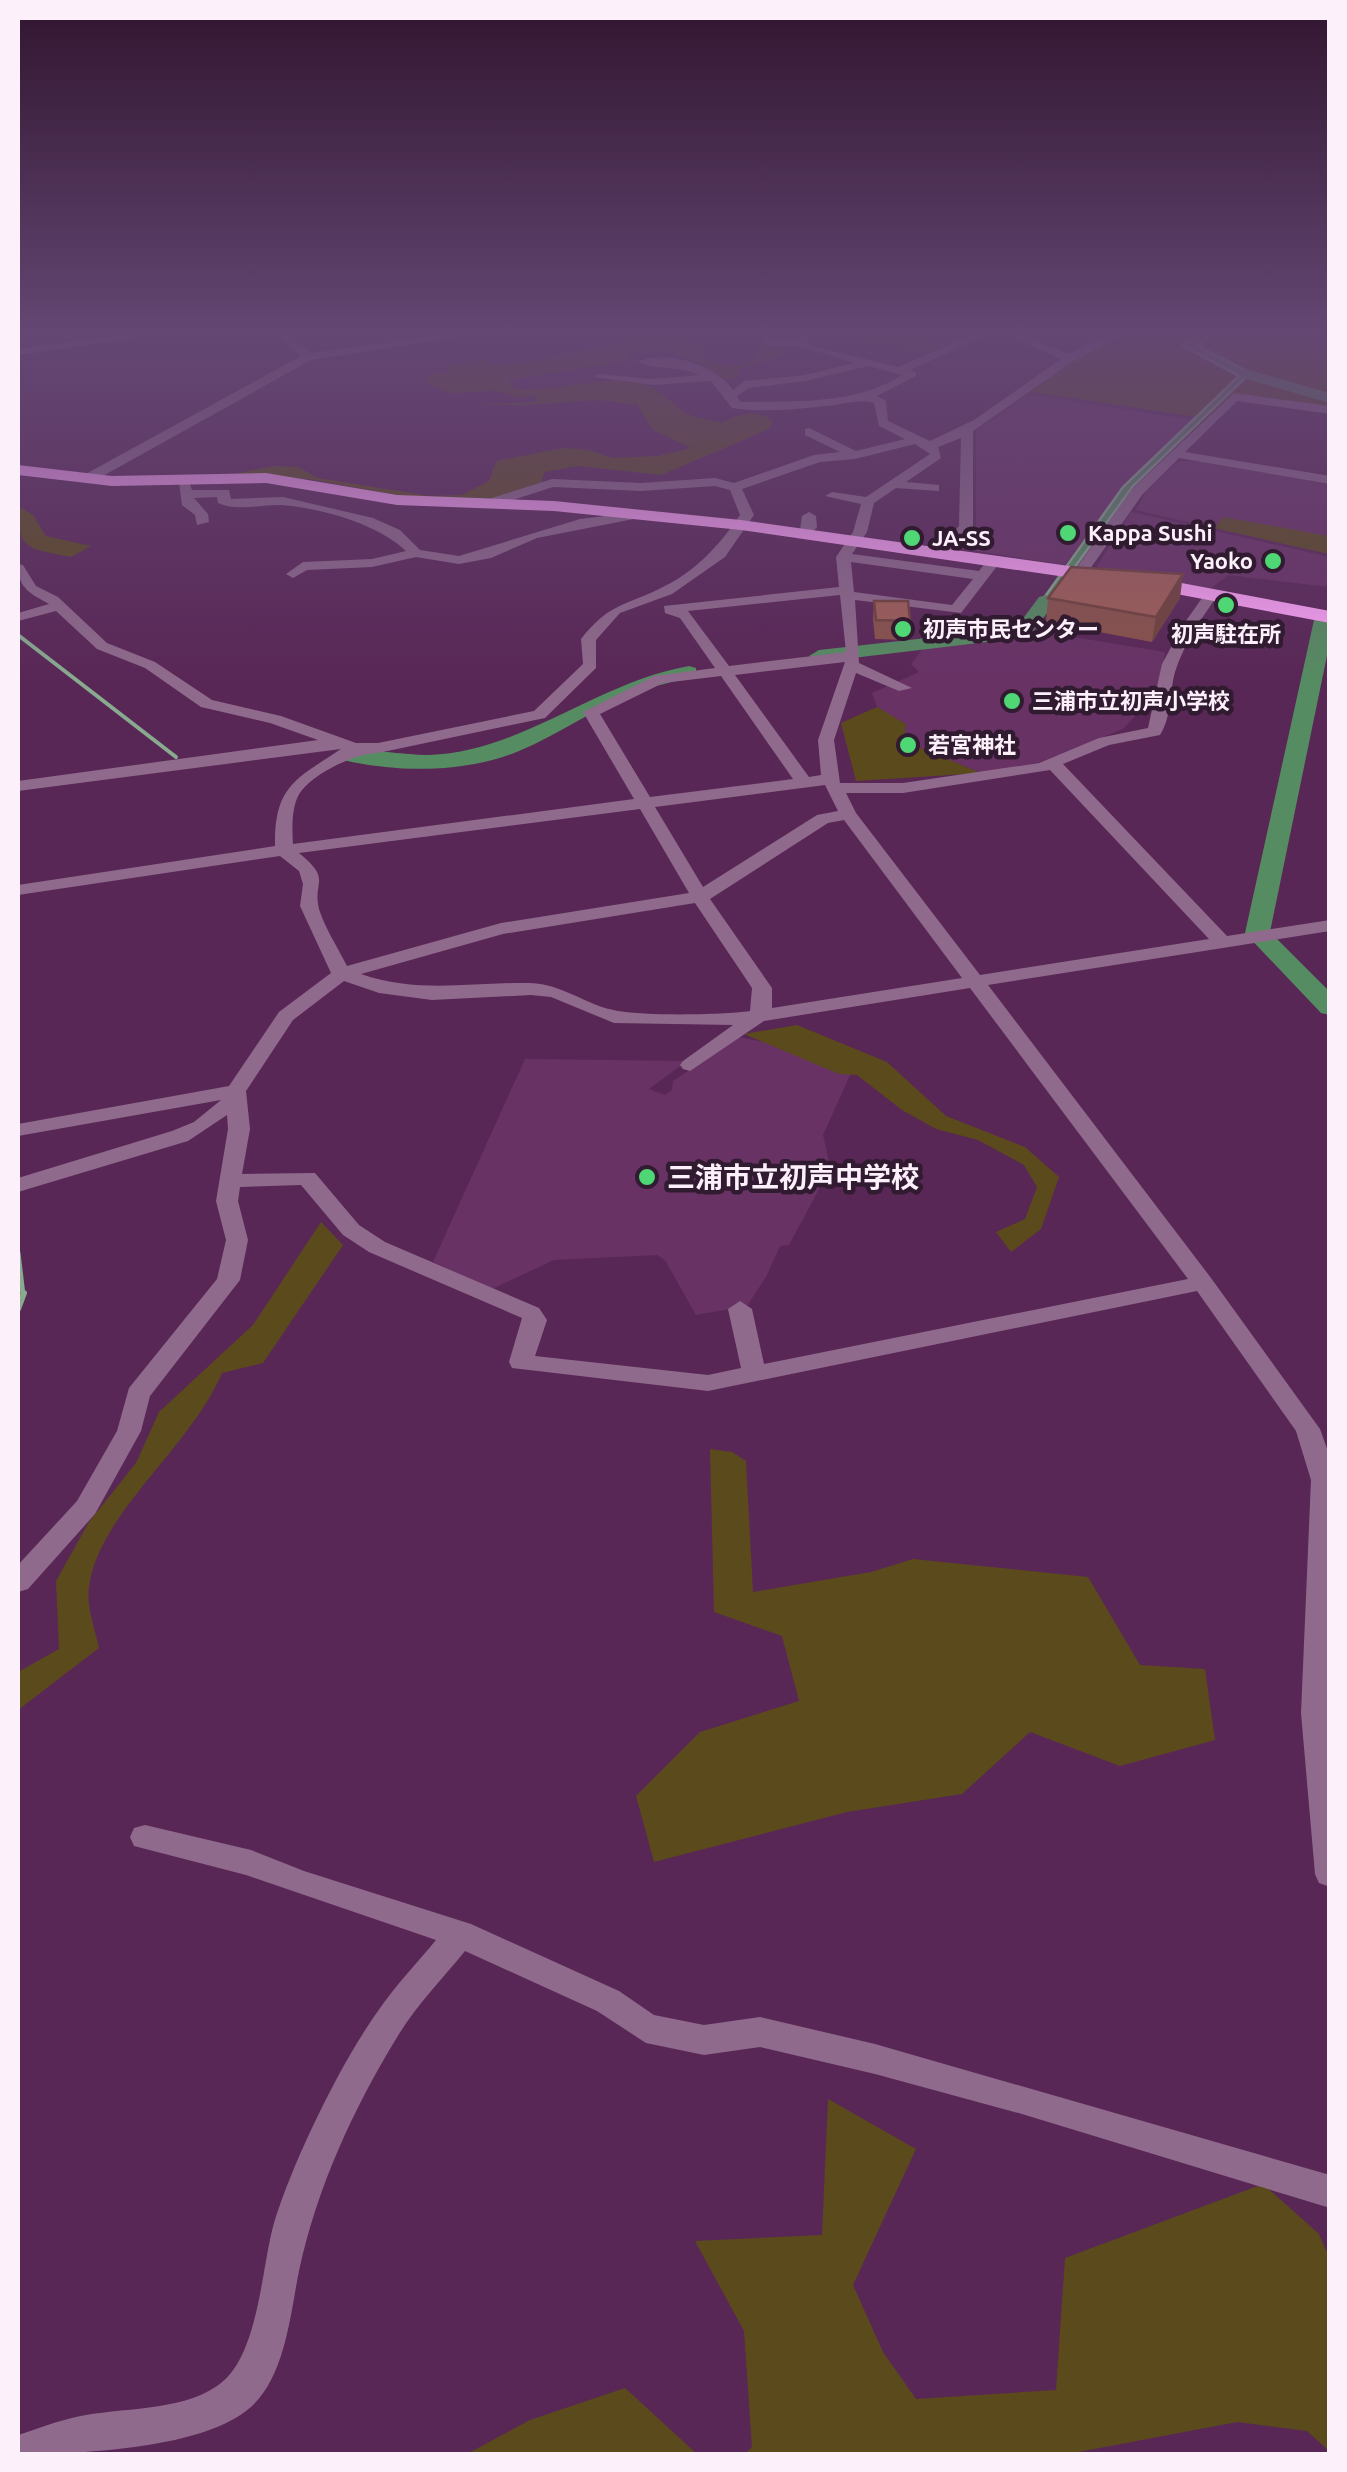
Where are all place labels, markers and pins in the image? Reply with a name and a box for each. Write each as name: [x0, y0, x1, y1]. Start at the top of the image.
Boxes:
place label: Kappa Sushi: [1088, 520, 1213, 545]
marker: Kappa Sushi: [1057, 522, 1079, 544]
place label: JA-SS: [932, 525, 991, 550]
marker: JA-SS: [901, 527, 923, 549]
place label: Yaoko: [1190, 548, 1253, 573]
marker: Yaoko: [1262, 550, 1284, 572]
marker: 初声駐在所: [1215, 594, 1237, 616]
place label: 初声市民センター: [923, 616, 1099, 641]
marker: 初声市民センター: [892, 618, 914, 640]
place label: 初声駐在所: [1171, 621, 1281, 646]
place label: 三浦市立初声小学校: [1032, 688, 1230, 713]
marker: 三浦市立初声小学校: [1001, 690, 1023, 712]
place label: 若宮神社: [928, 732, 1016, 757]
marker: 若宮神社: [897, 734, 919, 756]
place label: 三浦市立初声中学校: [667, 1161, 919, 1192]
marker: 三浦市立初声中学校: [636, 1166, 658, 1188]

